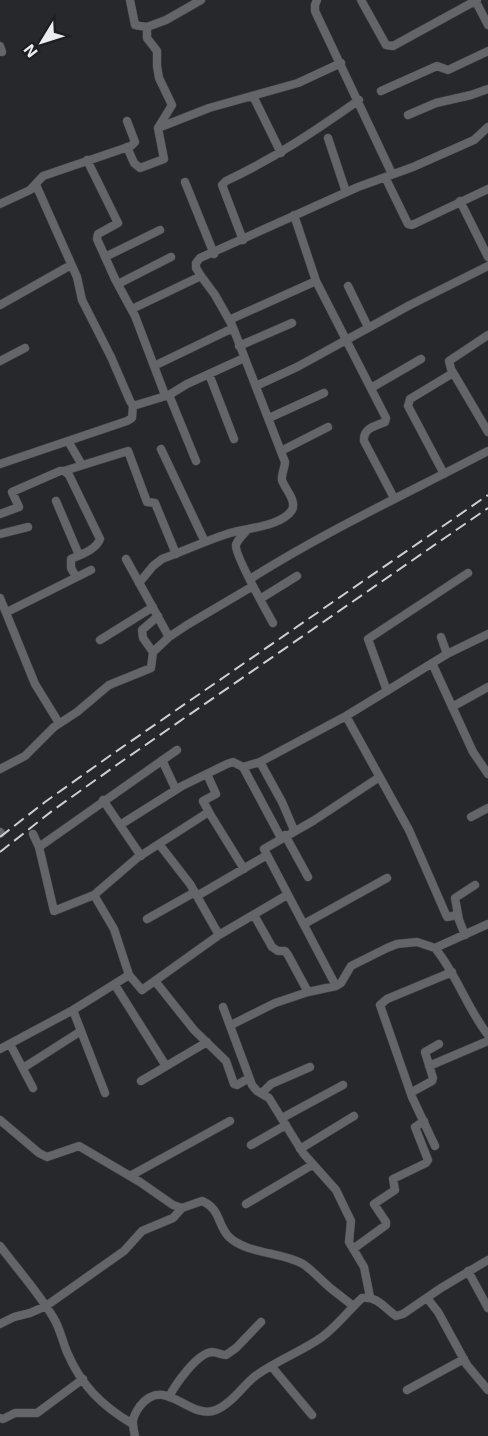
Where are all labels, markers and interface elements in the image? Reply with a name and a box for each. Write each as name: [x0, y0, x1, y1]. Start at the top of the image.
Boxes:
north arrow: [12, 12, 72, 72]
text: N: [19, 41, 41, 62]

